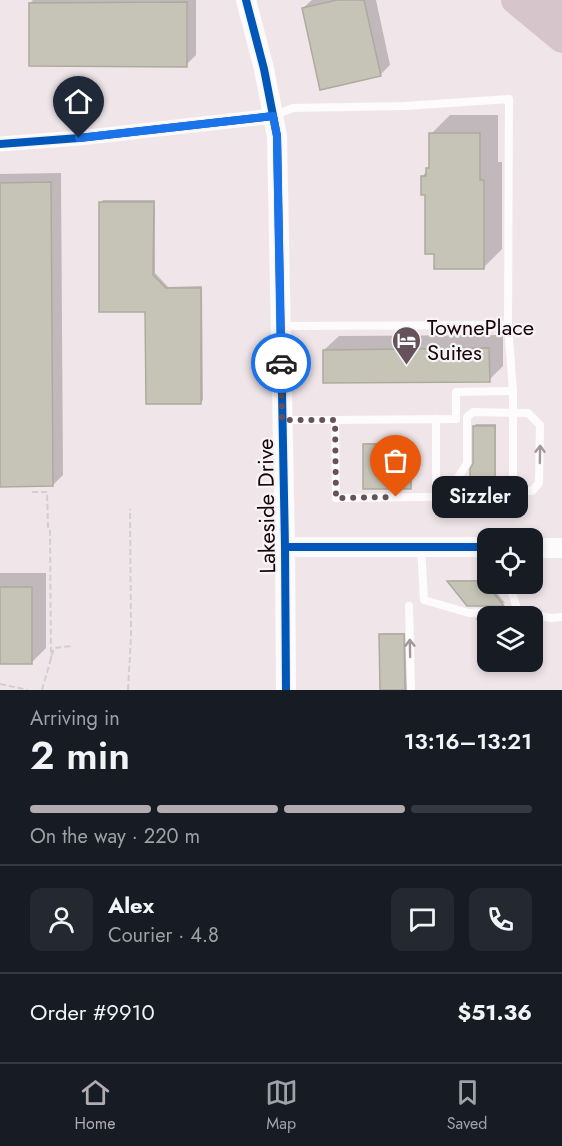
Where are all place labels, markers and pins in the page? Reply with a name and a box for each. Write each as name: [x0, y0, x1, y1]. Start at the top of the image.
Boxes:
pin: [53, 76, 104, 138]
place label: TownePlace Suites: [427, 311, 534, 368]
hotel icon: TownePlace Suites: [390, 324, 422, 366]
pin: [370, 435, 421, 497]
callout: Sizzler: [432, 476, 528, 518]

